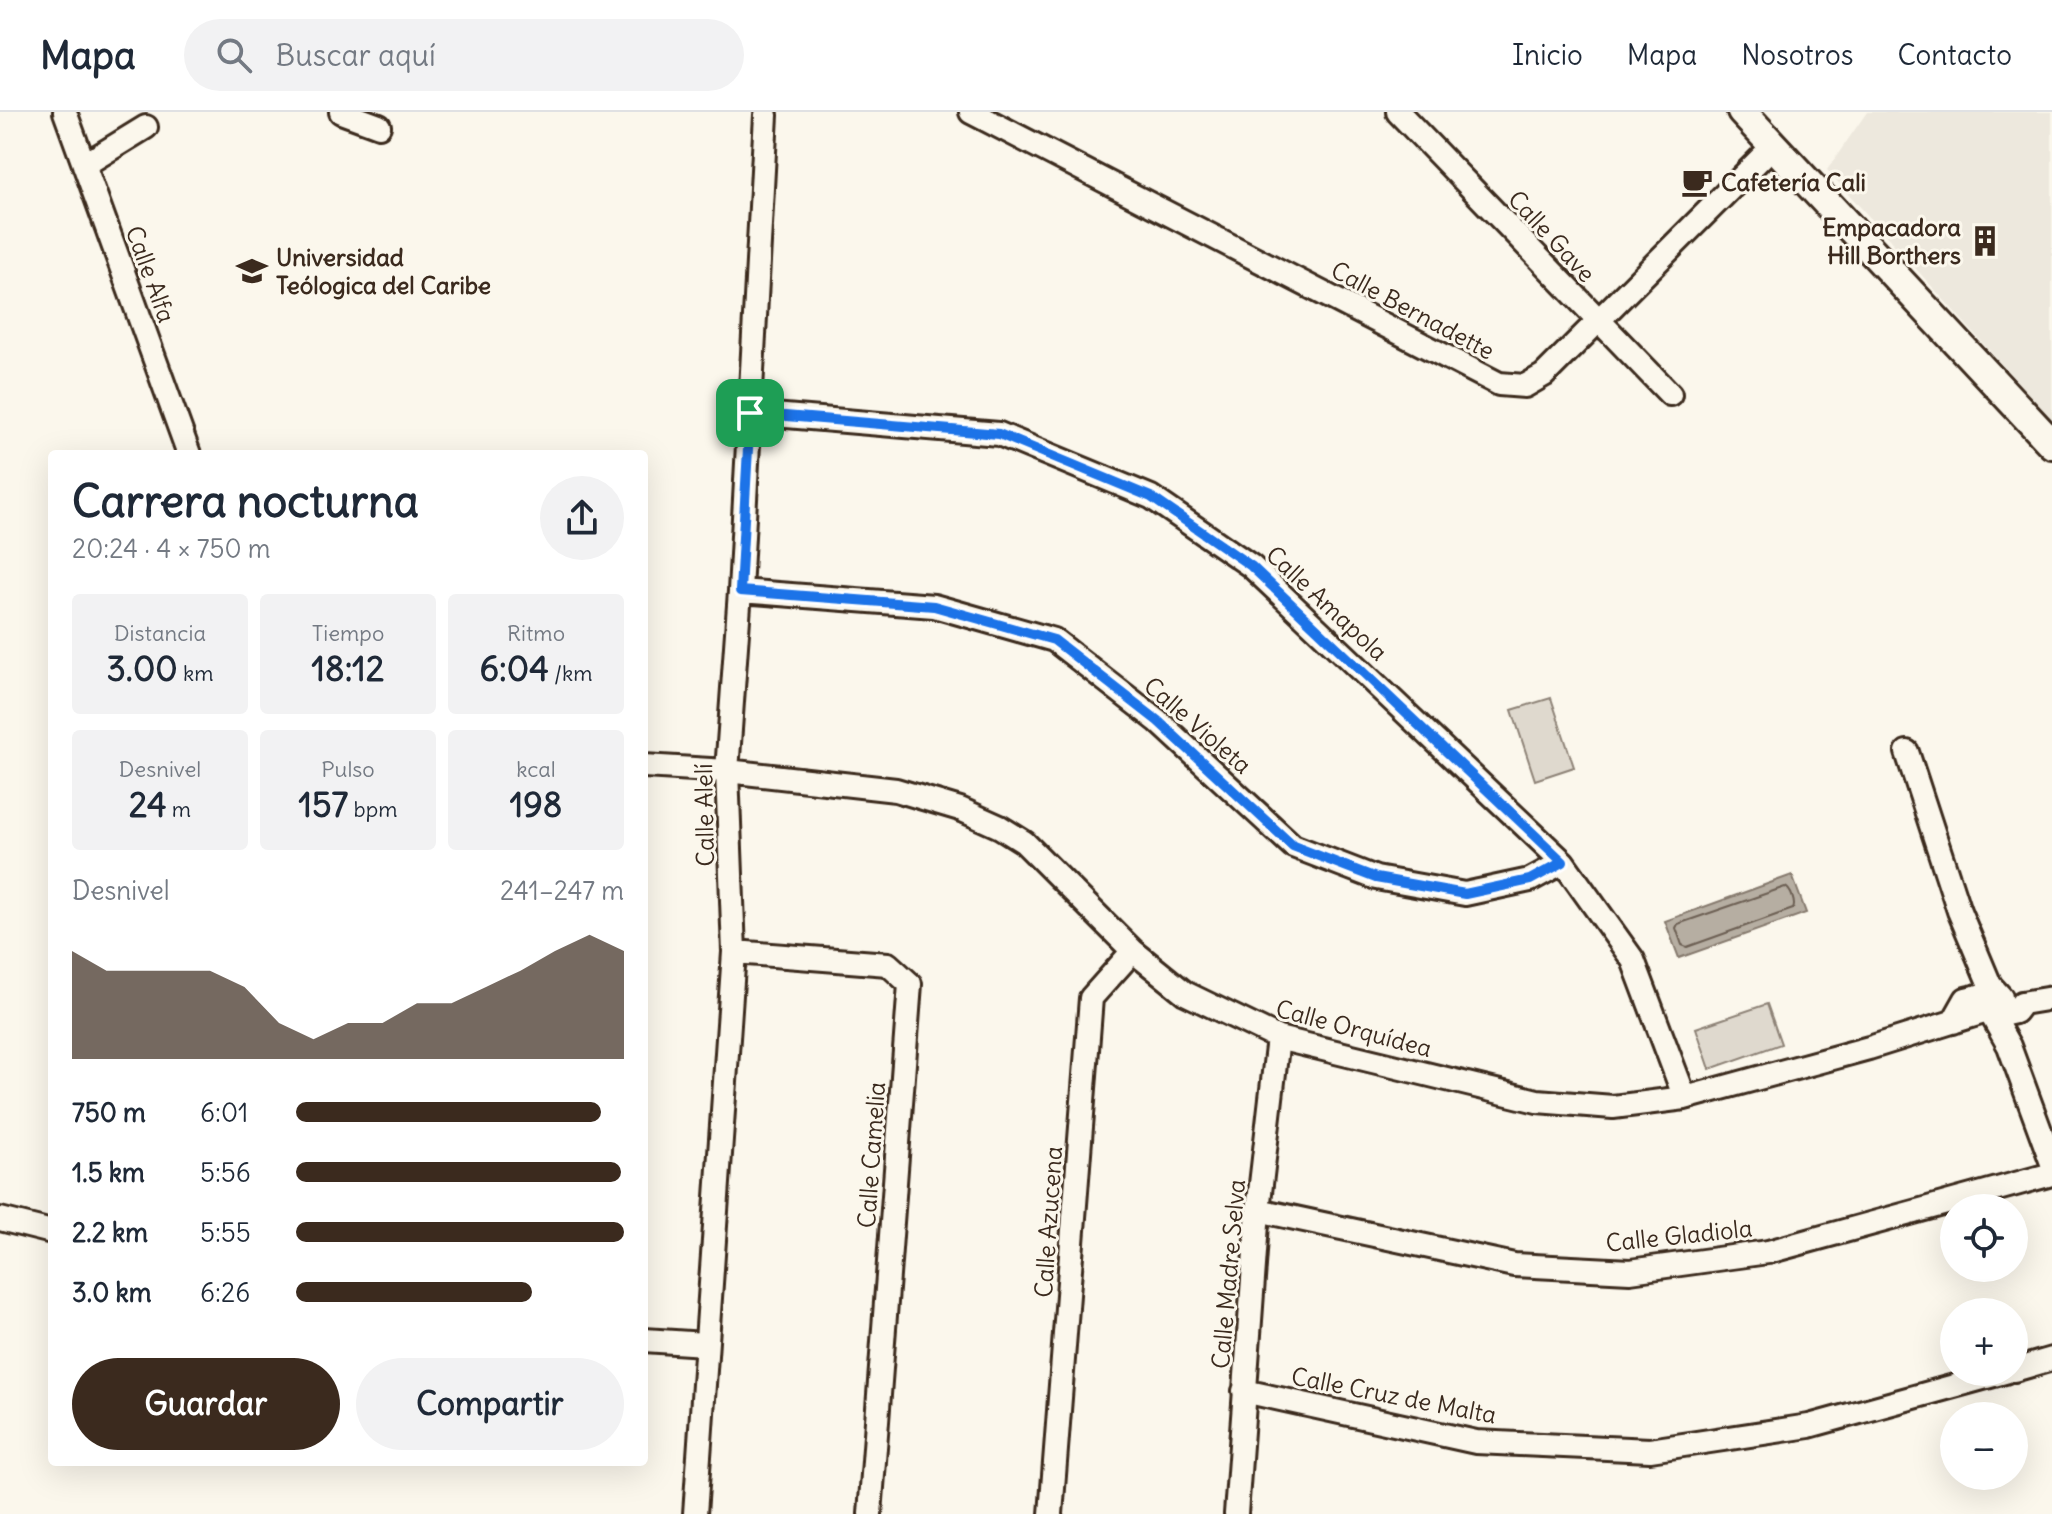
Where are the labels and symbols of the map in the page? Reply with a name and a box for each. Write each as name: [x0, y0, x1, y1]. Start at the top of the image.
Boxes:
cafe icon: Cafetería Cali: [1680, 165, 1714, 199]
place label: Cafetería Cali: [1721, 167, 1866, 197]
street label: Calle Gave: [1502, 184, 1602, 288]
place label: Empacadora Hill Borthers: [1822, 212, 1961, 270]
street label: Calle Alfa: [120, 222, 182, 326]
building icon: Empacadora Hill Borthers: [1968, 224, 2002, 258]
place label: Universidad Teólogica del Caribe: [276, 242, 491, 300]
school or university icon: Universidad Teólogica del Caribe: [235, 254, 269, 288]
street label: Calle Bernadette: [1326, 254, 1500, 366]
pin: [716, 379, 784, 447]
street label: Calle Amapola: [1260, 539, 1394, 667]
street label: Calle Violeta: [1138, 670, 1258, 780]
street label: Calle Alelí: [688, 763, 720, 867]
street label: Calle Orquídea: [1273, 993, 1435, 1063]
street label: Calle Camelia: [851, 1081, 891, 1229]
street label: Calle Azucena: [1028, 1145, 1068, 1299]
street label: Calle Madre Selva: [1205, 1178, 1251, 1370]
street label: Calle Gladiola: [1604, 1212, 1754, 1258]
street label: Calle Cruz de Malta: [1289, 1360, 1499, 1430]

